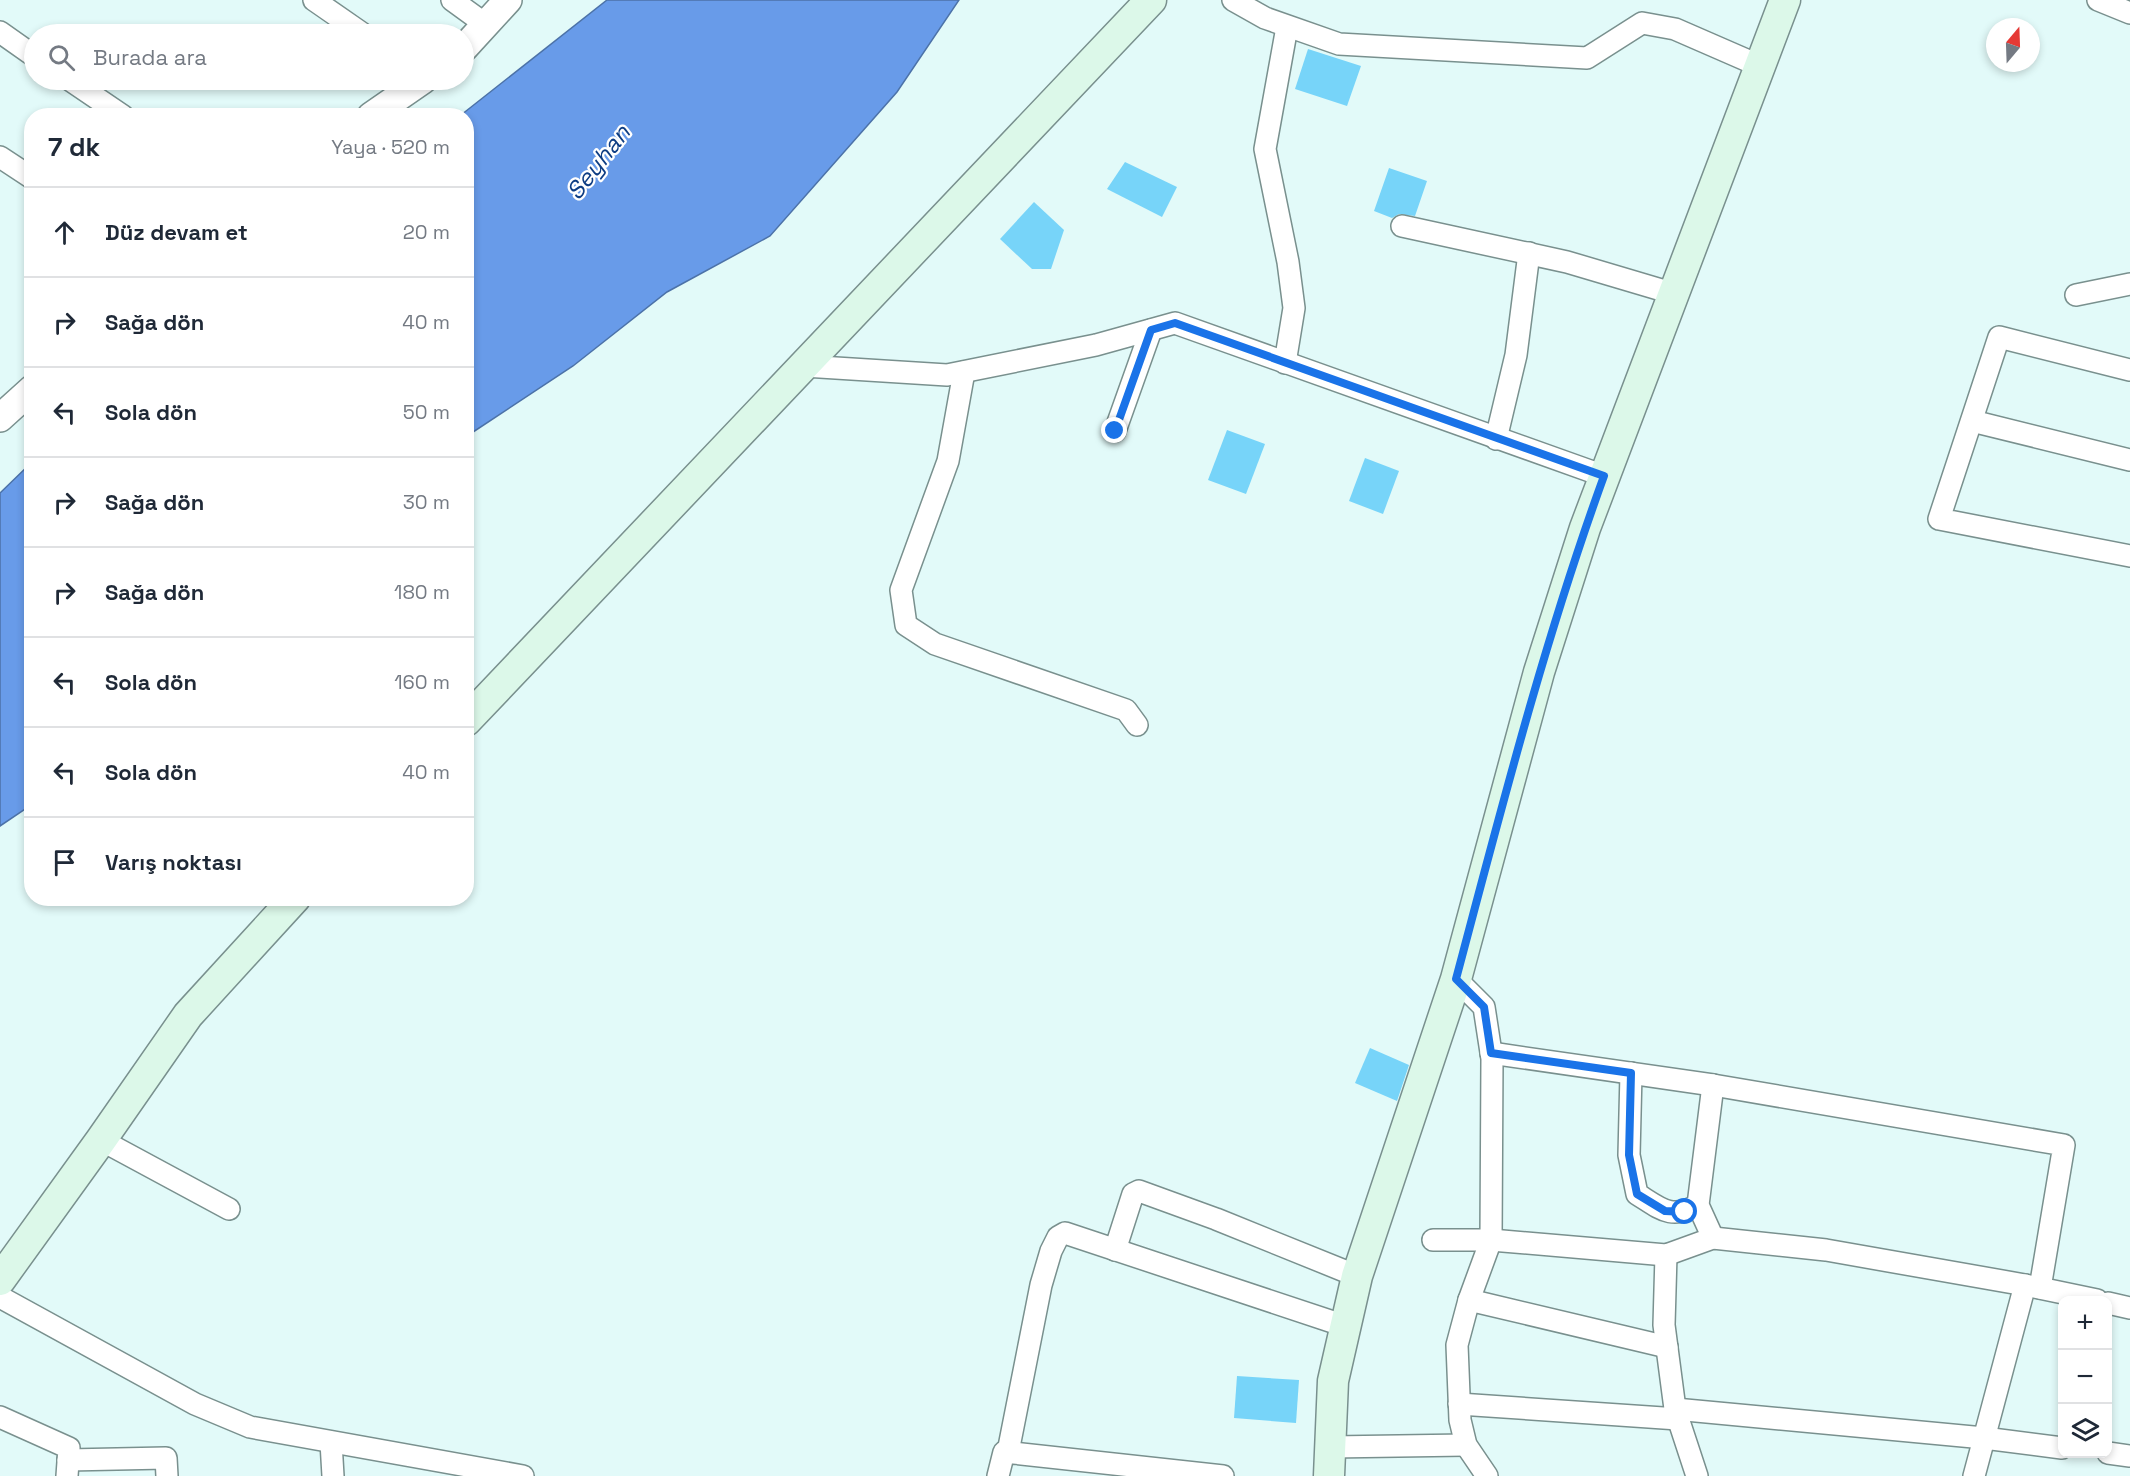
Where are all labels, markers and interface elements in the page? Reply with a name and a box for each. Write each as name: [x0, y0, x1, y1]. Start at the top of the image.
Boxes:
north arrow: [1986, 18, 2040, 72]
search box: [24, 24, 474, 90]
icon: search: [45, 41, 78, 74]
text: Burada ara: [93, 43, 207, 71]
water label: Seyhan: [559, 117, 638, 206]
text: 7 dk: [48, 130, 100, 164]
text: Yaya · 520 m: [331, 134, 450, 160]
icon: ahead: [48, 216, 81, 249]
text: Düz devam et: [105, 218, 248, 246]
text: 20 m: [403, 219, 450, 245]
icon: right: [48, 306, 81, 339]
text: Sağa dön: [105, 308, 204, 336]
text: 40 m: [402, 309, 450, 335]
icon: left: [48, 396, 81, 429]
text: Sola dön: [105, 398, 197, 426]
text: 50 m: [403, 399, 450, 425]
route end: [1101, 417, 1127, 443]
icon: right: [48, 486, 81, 519]
text: Sağa dön: [105, 488, 204, 516]
text: 30 m: [403, 489, 450, 515]
icon: right: [48, 576, 81, 609]
text: Sağa dön: [105, 578, 204, 606]
text: 180 m: [394, 579, 450, 605]
icon: left: [48, 666, 81, 699]
text: Sola dön: [105, 668, 197, 696]
text: 160 m: [394, 669, 450, 695]
icon: left: [48, 756, 81, 789]
text: Sola dön: [105, 758, 197, 786]
text: 40 m: [402, 759, 450, 785]
icon: arrive: [48, 846, 81, 879]
text: Varış noktası: [105, 848, 242, 876]
route start: [1671, 1198, 1697, 1224]
map controls: [2058, 1296, 2112, 1458]
button: +: [2058, 1296, 2112, 1350]
button: −: [2058, 1350, 2112, 1404]
button: layers: [2058, 1404, 2112, 1458]

